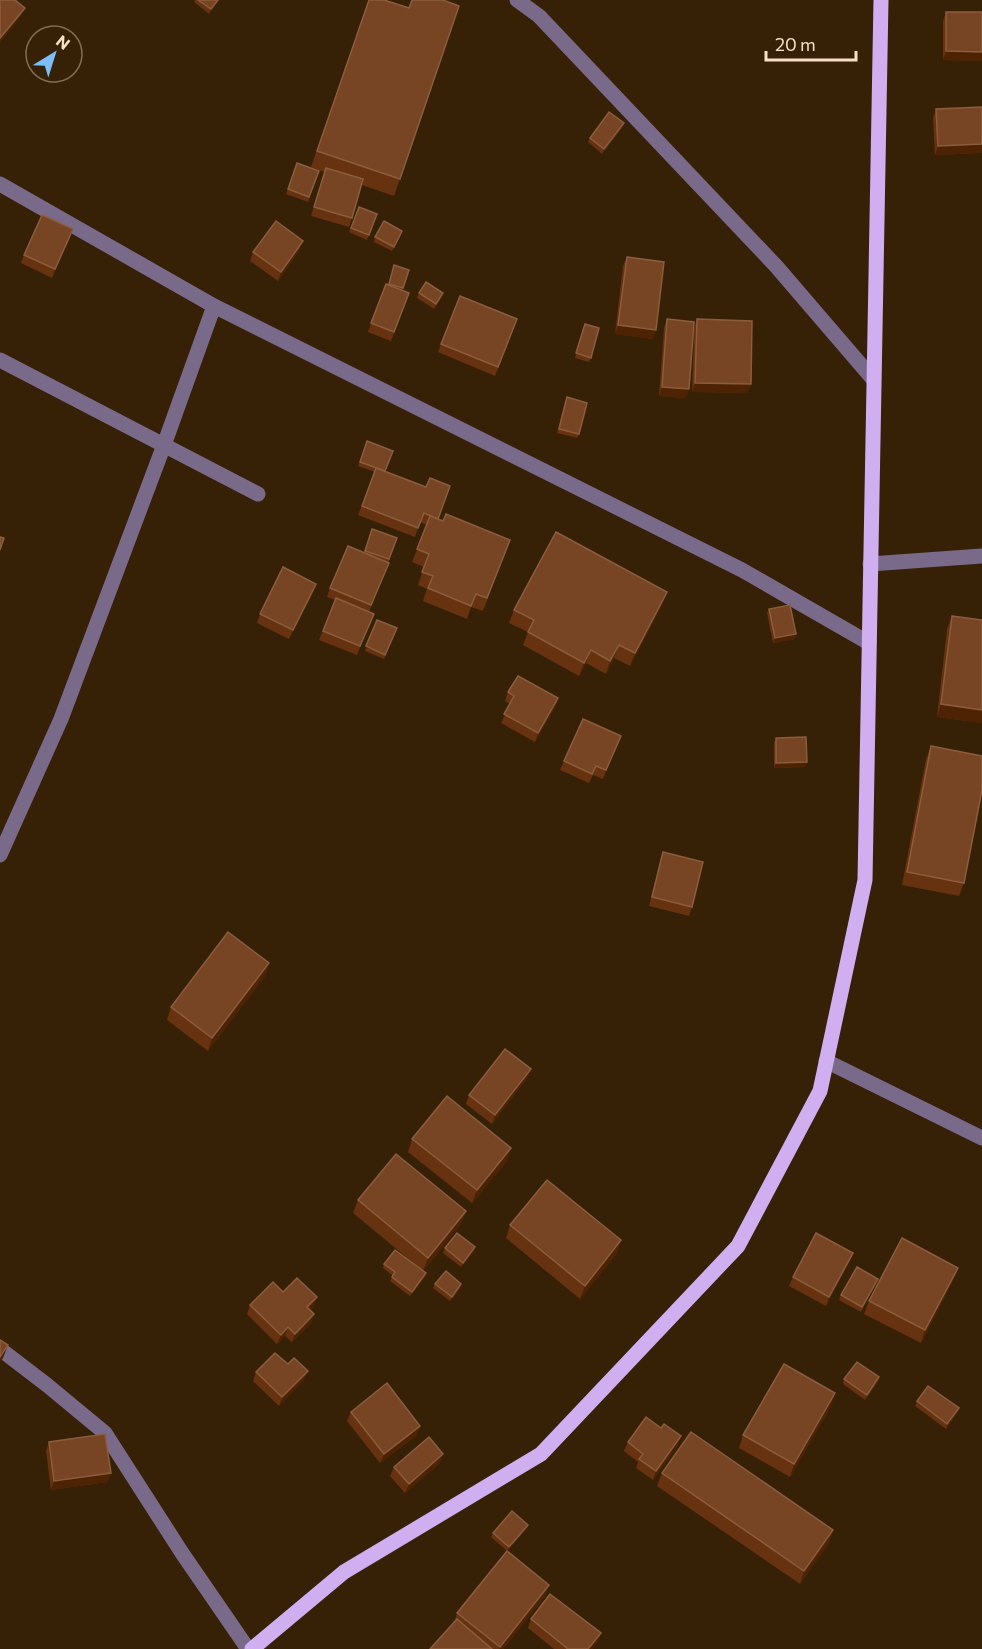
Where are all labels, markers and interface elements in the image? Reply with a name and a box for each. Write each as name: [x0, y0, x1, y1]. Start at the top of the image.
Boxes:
north arrow: [24, 24, 84, 84]
scale bar: [766, 24, 856, 62]
text: N: [53, 31, 74, 53]
text: 20 m: [775, 33, 816, 55]

